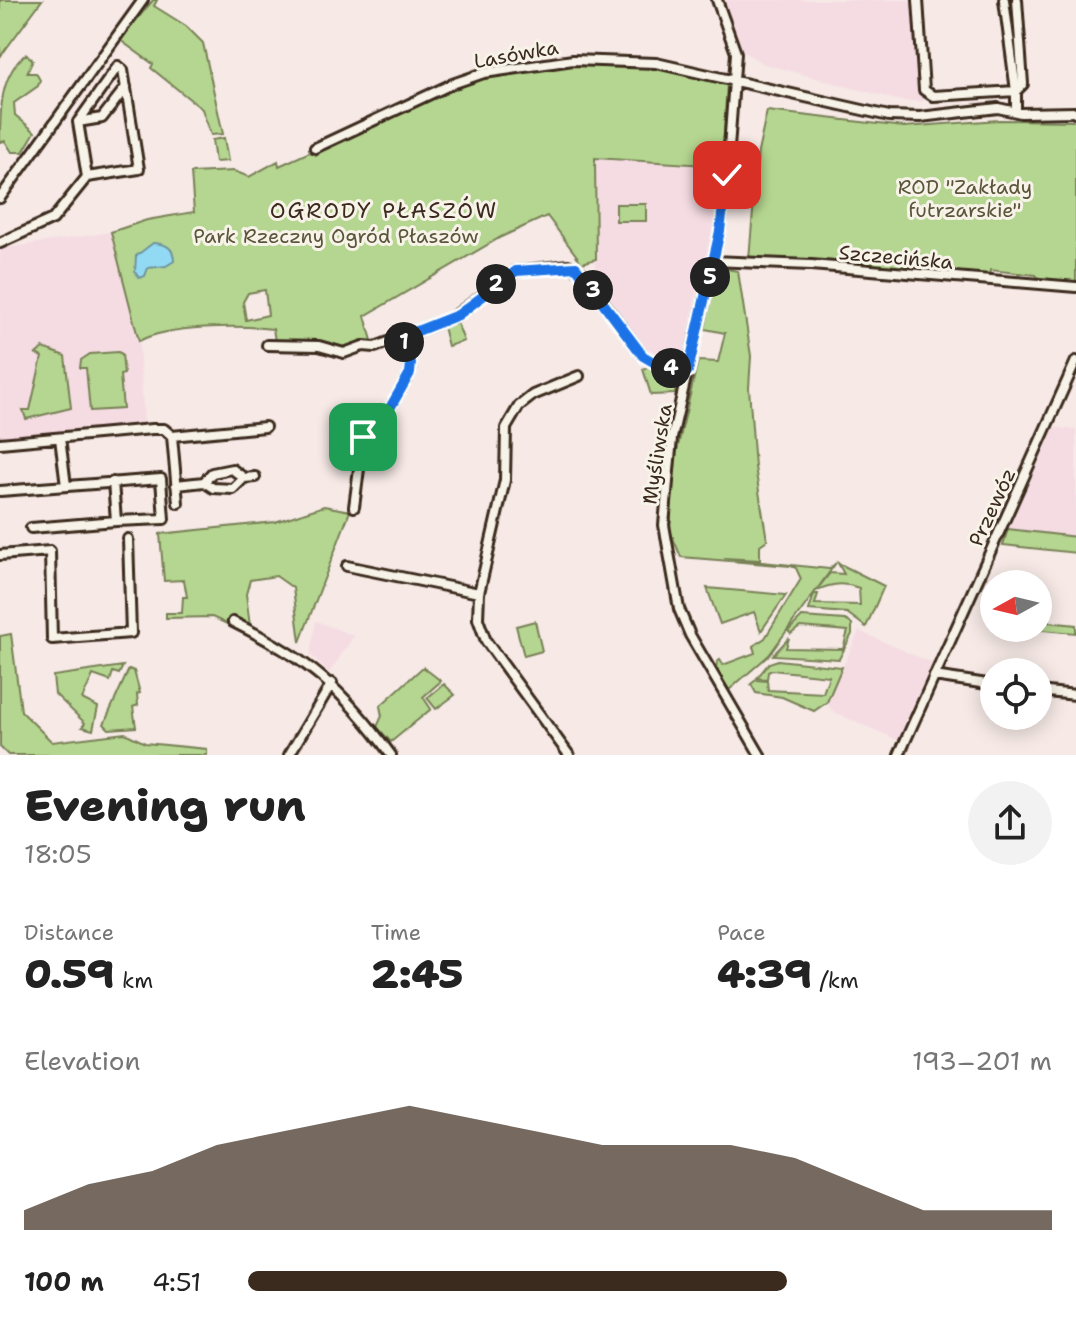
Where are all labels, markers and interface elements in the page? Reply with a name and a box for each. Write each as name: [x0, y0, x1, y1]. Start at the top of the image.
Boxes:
street label: Lasówka: [472, 34, 561, 74]
pin: [693, 141, 761, 209]
icon: check: [705, 153, 749, 197]
park label: ROD "Zakłady futrzarskie": [898, 174, 1032, 223]
district label: OGRODY PŁASZÓW: [270, 196, 498, 225]
park label: Park Rzeczny Ogród Płaszów: [193, 223, 479, 249]
street label: Szczecińska: [838, 239, 955, 275]
pin: 5: [690, 257, 730, 297]
text: 5: [703, 262, 717, 291]
pin: 2: [476, 264, 516, 304]
text: 2: [488, 269, 504, 298]
pin: 3: [573, 270, 613, 310]
text: 3: [585, 275, 601, 304]
pin: 1: [384, 322, 424, 362]
text: 1: [399, 327, 409, 356]
pin: 4: [651, 348, 691, 388]
text: 4: [663, 353, 679, 382]
street label: Myśliwska: [636, 401, 678, 506]
pin: [329, 403, 397, 471]
icon: arrive: [341, 415, 385, 459]
street label: Przewóz: [963, 464, 1021, 550]
north arrow: [980, 570, 1052, 642]
map controls: [980, 570, 1052, 730]
button: locate: [980, 658, 1052, 730]
text: Evening run: [24, 776, 306, 835]
button: share: [968, 781, 1052, 865]
text: 18:05: [24, 836, 92, 871]
text: Distance: [24, 918, 114, 947]
text: Time: [371, 918, 421, 947]
text: Pace: [717, 918, 766, 947]
text: 0.59: [24, 947, 115, 1001]
text: 2:45: [371, 947, 463, 1001]
text: 4:39: [717, 947, 812, 1001]
text: km: [115, 966, 153, 995]
text: /km: [812, 966, 859, 995]
text: Elevation: [24, 1043, 140, 1078]
text: 193–201 m: [912, 1043, 1052, 1078]
text: 100 m: [24, 1264, 104, 1299]
text: 4:51: [152, 1264, 201, 1299]

